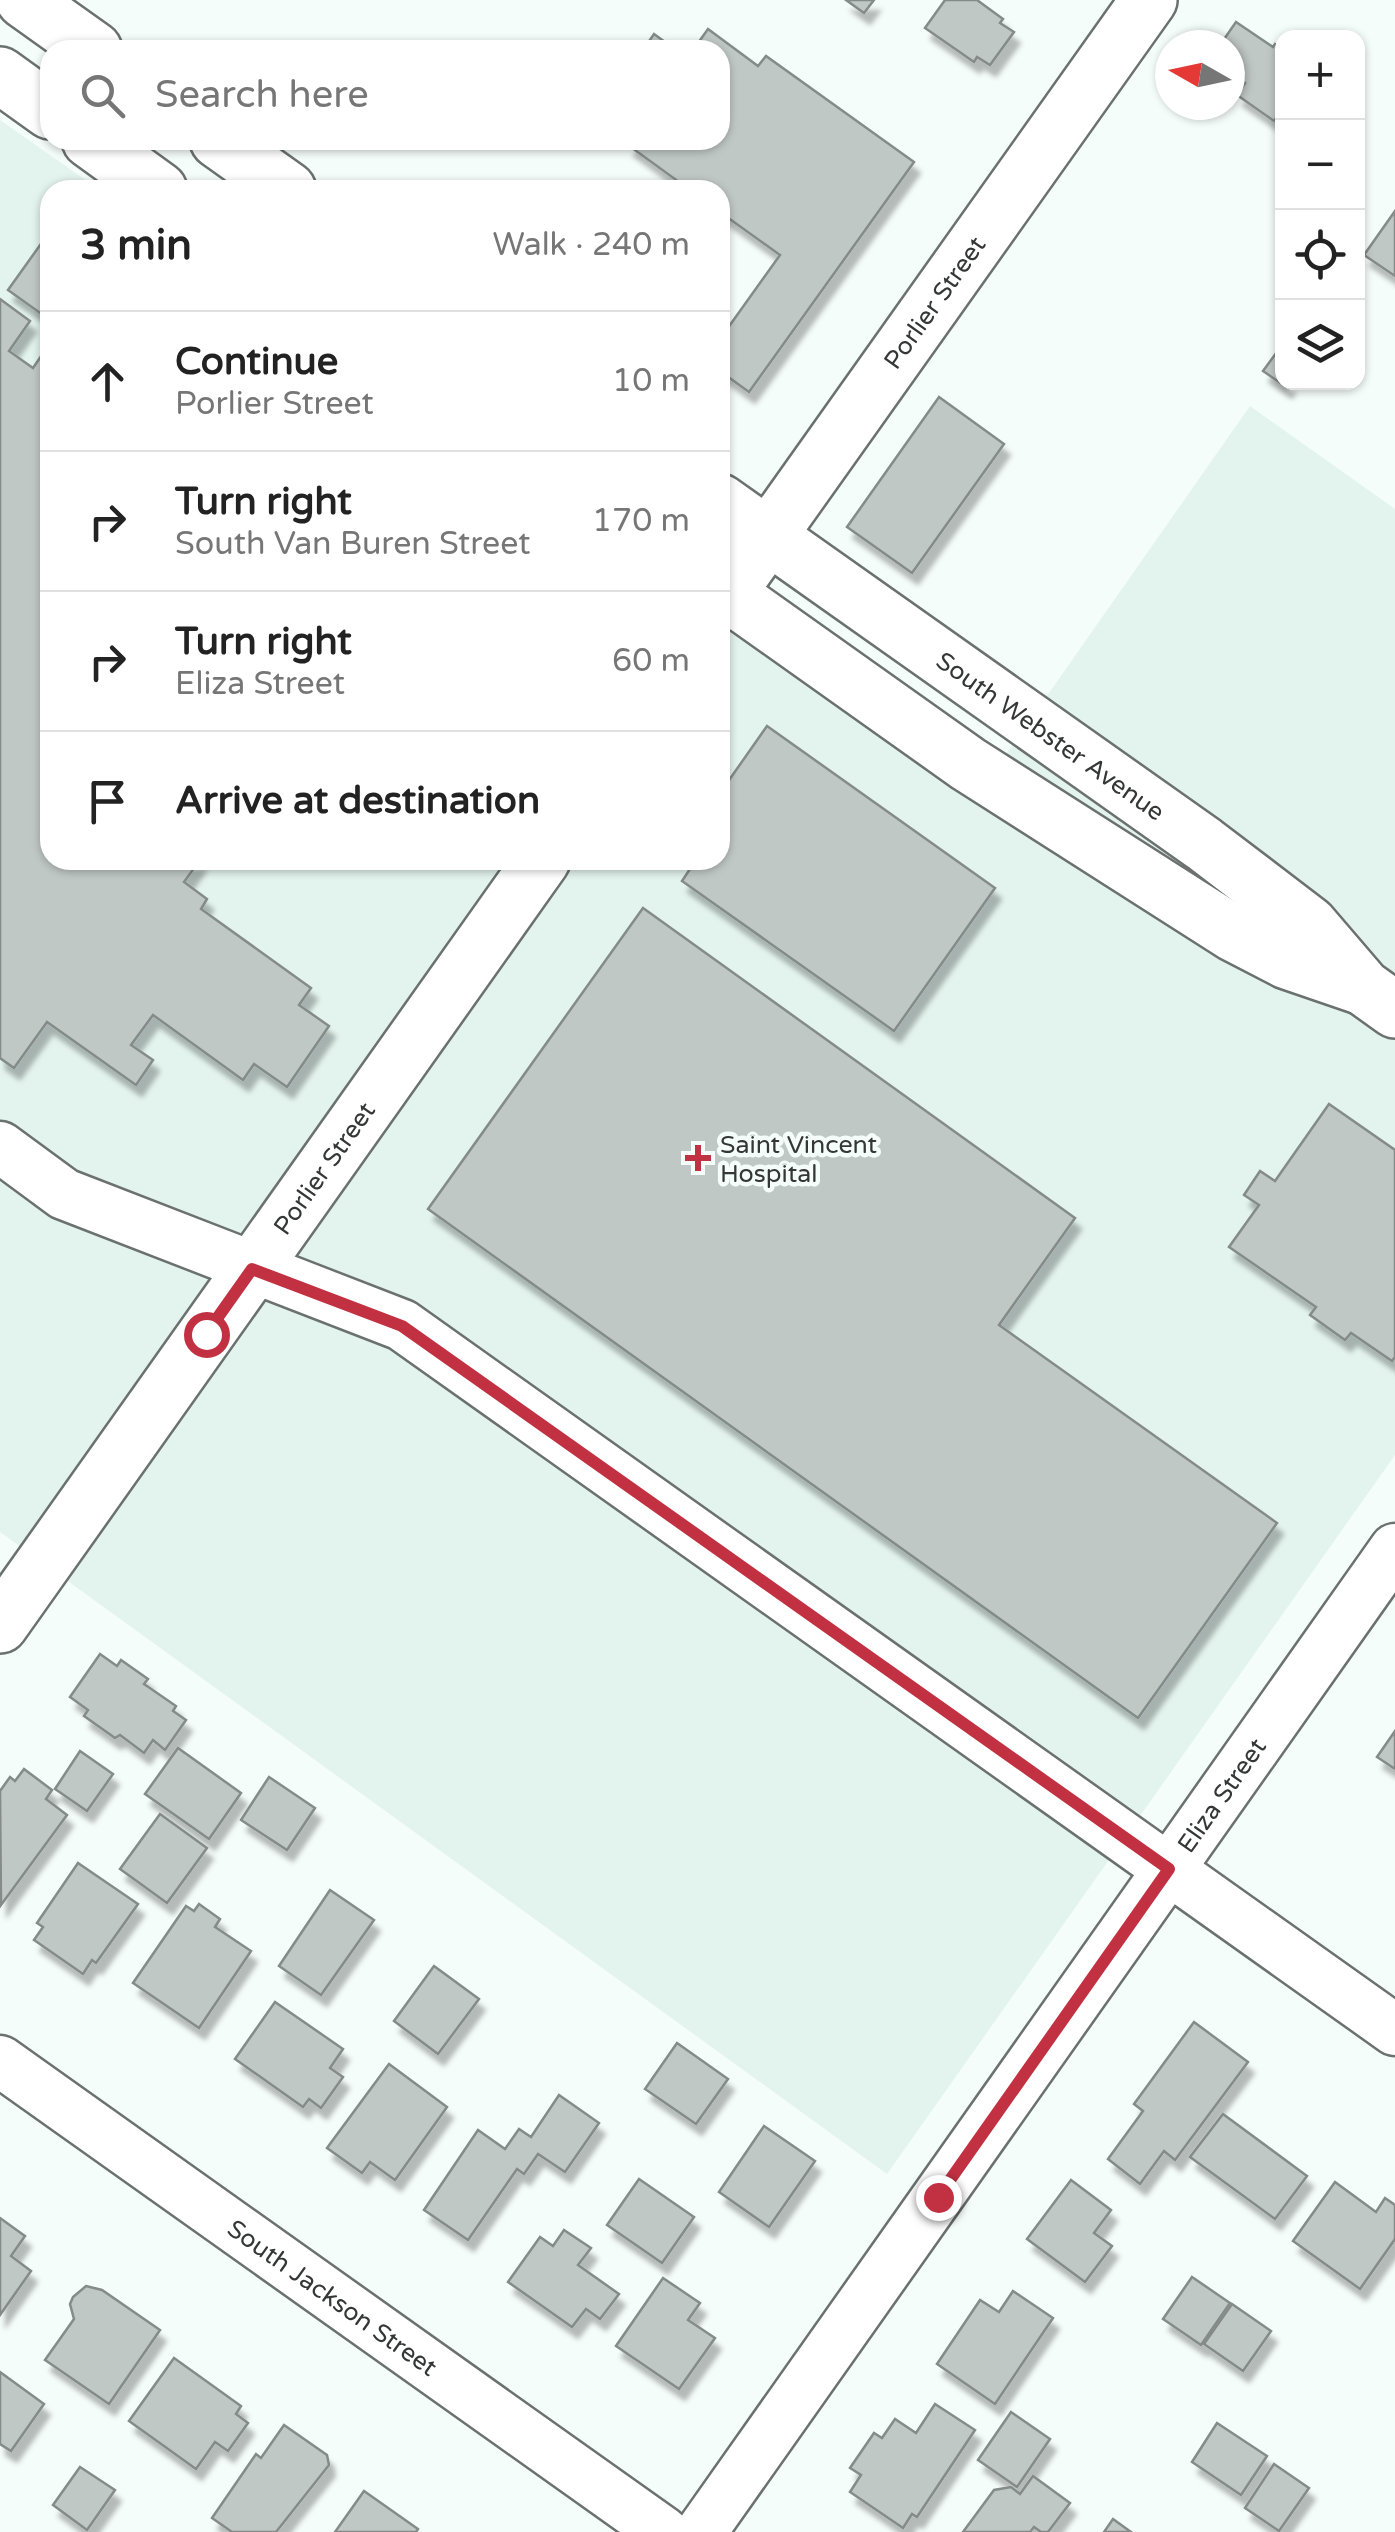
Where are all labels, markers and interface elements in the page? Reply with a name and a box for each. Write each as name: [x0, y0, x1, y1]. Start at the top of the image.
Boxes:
north arrow: [1155, 30, 1245, 120]
map controls: [1275, 30, 1365, 390]
button: +: [1275, 30, 1365, 120]
search box: [40, 40, 730, 150]
icon: search: [75, 68, 130, 123]
text: Search here: [155, 72, 369, 118]
button: −: [1275, 120, 1365, 210]
button: locate: [1275, 210, 1365, 300]
text: 3 min: [80, 220, 192, 271]
text: Walk · 240 m: [493, 226, 690, 264]
street label: Porlier Street: [878, 231, 993, 375]
button: layers: [1275, 300, 1365, 390]
text: Continue: [175, 339, 338, 385]
icon: ahead: [80, 354, 135, 409]
text: 10 m: [612, 362, 690, 400]
text: Porlier Street: [175, 385, 374, 423]
text: Turn right: [175, 479, 352, 525]
icon: right: [80, 494, 135, 549]
text: 170 m: [592, 502, 690, 540]
text: South Van Buren Street: [175, 525, 531, 563]
text: Turn right: [175, 619, 352, 665]
icon: right: [80, 634, 135, 689]
text: 60 m: [612, 642, 690, 680]
street label: South Webster Avenue: [930, 646, 1170, 827]
text: Eliza Street: [175, 665, 345, 703]
icon: arrive: [80, 774, 135, 829]
text: Arrive at destination: [175, 778, 540, 824]
street label: Porlier Street: [267, 1096, 382, 1241]
place label: Saint Vincent Hospital: [720, 1130, 878, 1189]
marker: Saint Vincent Hospital: [685, 1145, 711, 1171]
route start: [184, 1312, 230, 1358]
street label: Eliza Street: [1171, 1732, 1273, 1859]
route end: [916, 2175, 962, 2221]
street label: South Jackson Street: [221, 2213, 443, 2383]

